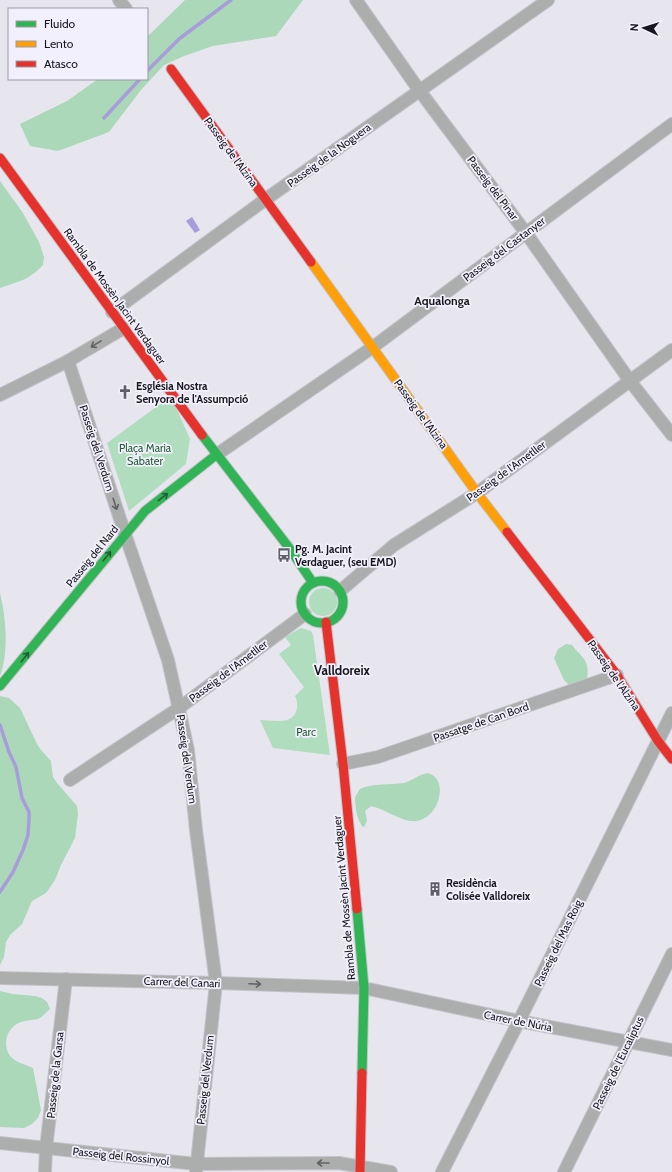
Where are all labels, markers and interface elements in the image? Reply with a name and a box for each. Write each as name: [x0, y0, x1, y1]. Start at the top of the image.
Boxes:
legend: [8, 8, 148, 80]
north arrow: [624, 8, 664, 48]
text: Fluido: [44, 16, 76, 31]
text: N: [627, 23, 641, 32]
text: Lento: [44, 36, 74, 51]
text: Atasco: [44, 56, 78, 71]
street label: Passeig de l'Alzina: [201, 114, 261, 190]
street label: Passeig de la Noguera: [284, 119, 374, 190]
street label: Passeig del Pinar: [464, 153, 522, 223]
street label: Passeig del Castanyer: [460, 213, 548, 285]
street label: Rambla de Mossèn Jacint Verdaguer: [61, 225, 169, 367]
district label: Aqualonga: [414, 293, 470, 308]
one-way arrow: [90, 341, 102, 349]
street label: Passeig de l'Alzina: [391, 376, 451, 452]
place label: Església Nostra Senyora de l'Assumpció: [136, 379, 248, 406]
church icon: Església Nostra Senyora de l'Assumpció: [117, 384, 133, 400]
street label: Passeig del Verdum: [76, 403, 118, 493]
street label: Passeig de l'Ametller: [464, 437, 549, 504]
park label: Plaça Maria Sabater: [119, 441, 172, 468]
one-way arrow: [157, 493, 168, 502]
one-way arrow: [112, 498, 119, 511]
street label: Passeig del Nard: [63, 522, 121, 590]
place label: Pg. M. Jacint Verdaguer, (seu EMD): [295, 542, 397, 569]
bus stop icon: Pg. M. Jacint Verdaguer, (seu EMD): [276, 547, 292, 563]
one-way arrow: [103, 550, 112, 561]
street label: Passeig de l'Ametller: [186, 637, 270, 705]
street label: Passeig de l'Alzina: [585, 637, 644, 714]
one-way arrow: [21, 651, 30, 662]
district label: Valldoreix: [314, 662, 371, 678]
street label: Passatge de Can Bord: [431, 699, 531, 745]
street label: Passeig del Verdum: [174, 714, 200, 805]
park label: Parc: [296, 725, 316, 739]
street label: Rambla de Mossèn Jacint Verdaguer: [330, 815, 358, 981]
place label: Residència Colisée Valldoreix: [446, 876, 531, 903]
building icon: Residència Colisée Valldoreix: [427, 881, 443, 897]
street label: Passeig del Mas Roig: [531, 897, 585, 989]
street label: Carrer del Canari: [143, 974, 221, 990]
one-way arrow: [248, 980, 261, 988]
street label: Carrer de Núria: [483, 1008, 554, 1035]
street label: Passeig de l'Eucaliptus: [589, 1014, 647, 1112]
street label: Passeig de la Garsa: [43, 1030, 67, 1119]
street label: Passeig del Verdum: [193, 1034, 217, 1125]
street label: Passeig del Rossinyol: [72, 1144, 170, 1168]
one-way arrow: [317, 1159, 330, 1167]

